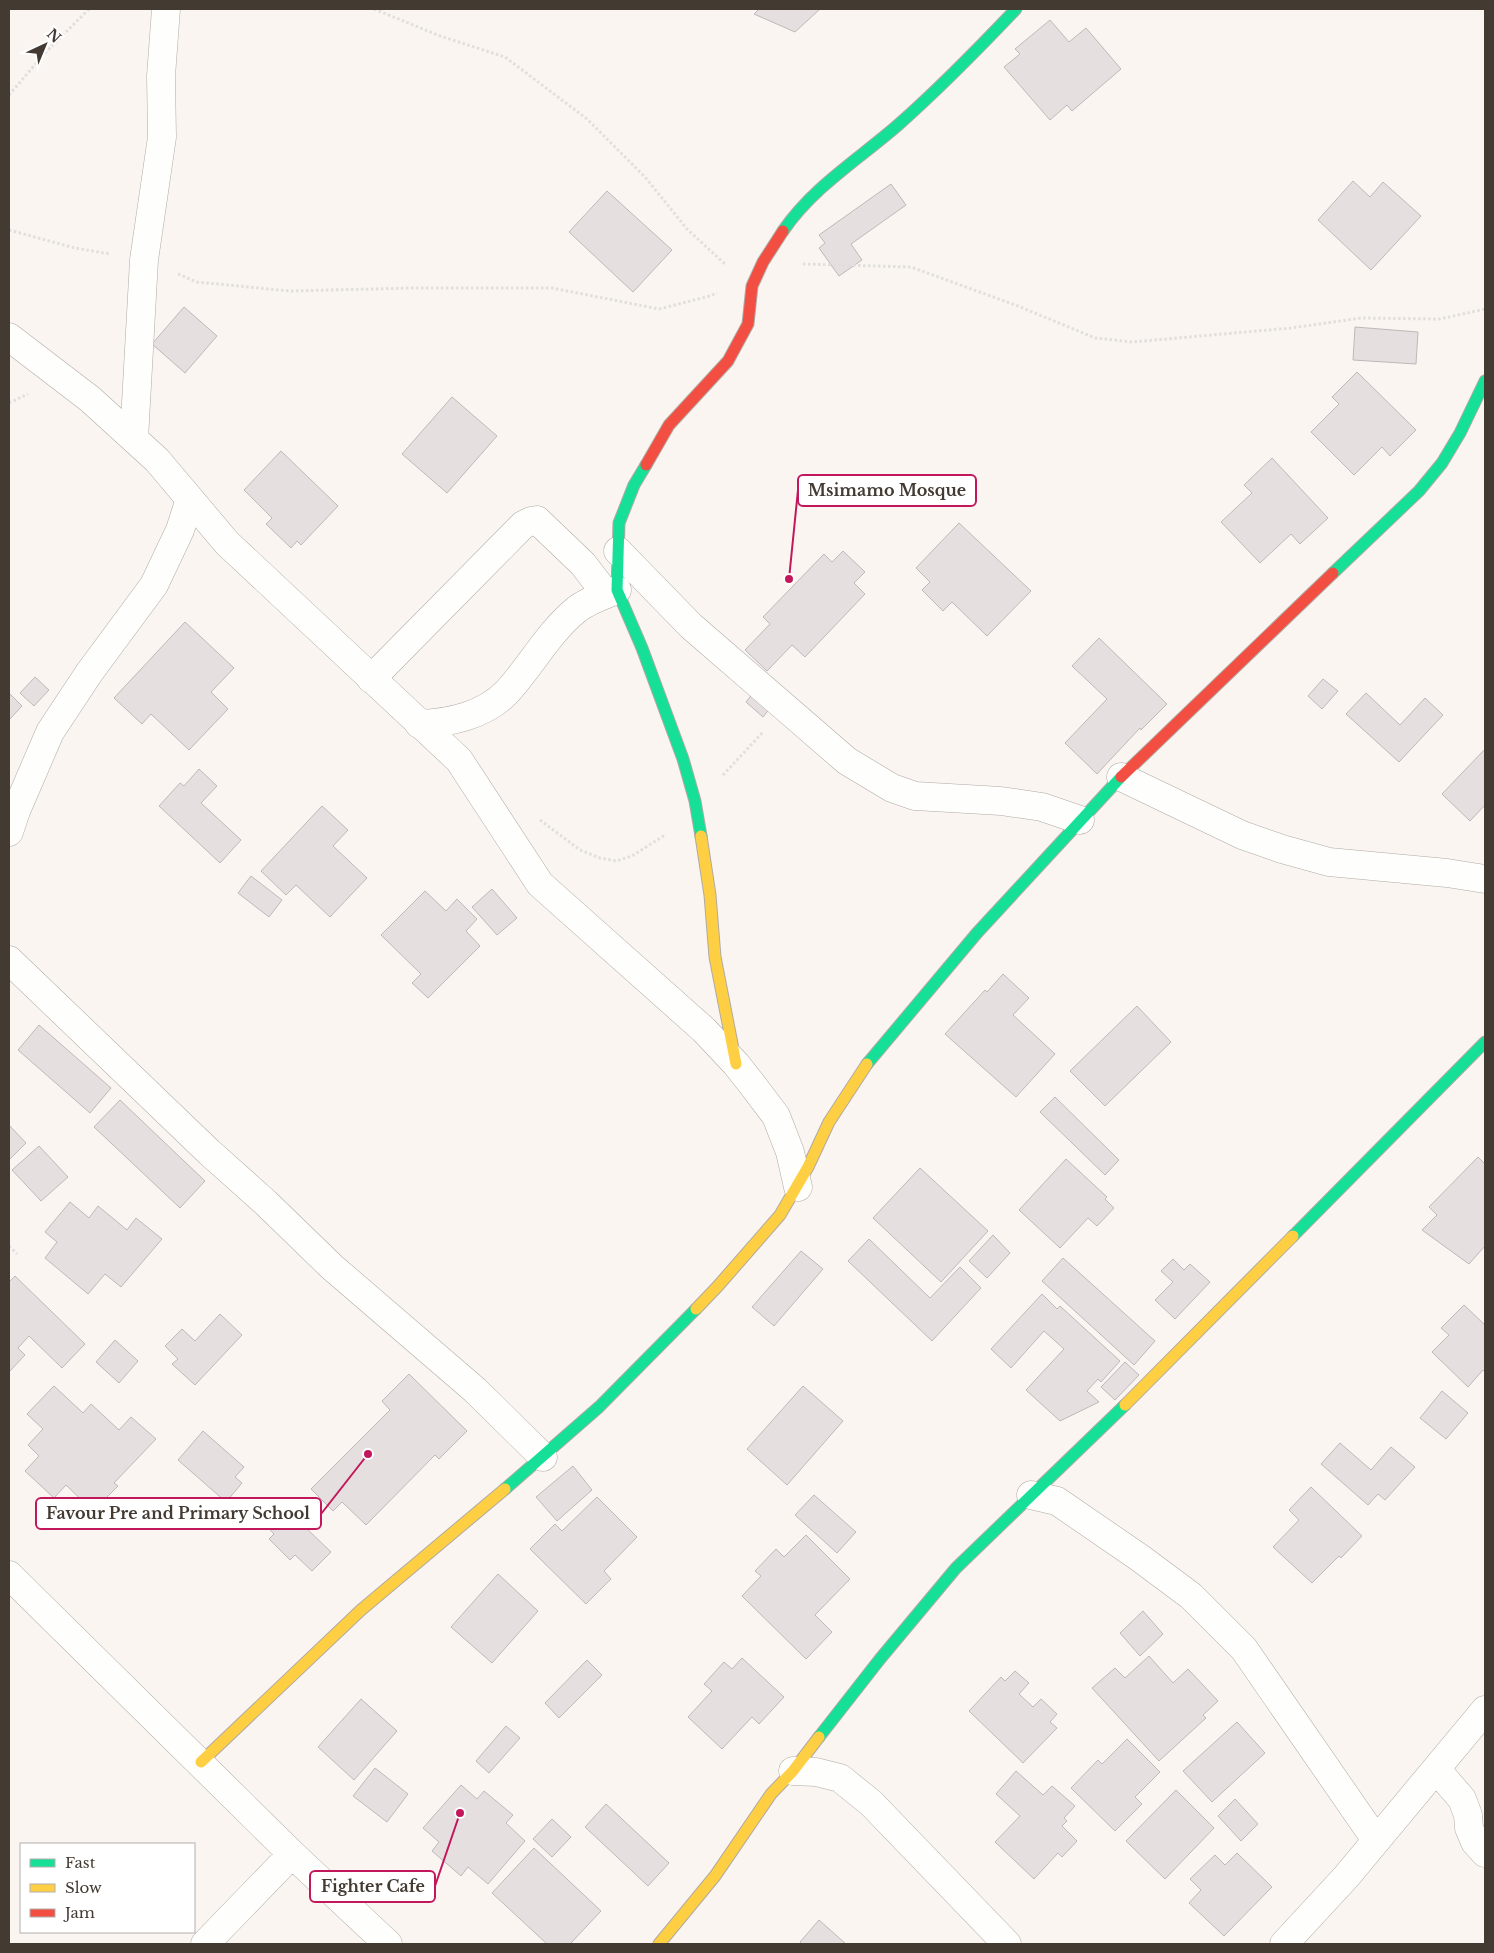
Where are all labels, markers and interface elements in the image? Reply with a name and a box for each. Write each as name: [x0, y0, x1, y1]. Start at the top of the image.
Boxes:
north arrow: [20, 20, 70, 70]
text: N: [43, 25, 65, 47]
callout: Msimamo Mosque: [798, 475, 976, 506]
text: Msimamo Mosque: [808, 480, 966, 500]
callout: Favour Pre and Primary School: [36, 1498, 321, 1529]
text: Favour Pre and Primary School: [46, 1503, 310, 1523]
legend: [20, 1843, 195, 1933]
text: Fast: [65, 1853, 96, 1872]
callout: Fighter Cafe: [310, 1871, 435, 1902]
text: Fighter Cafe: [321, 1876, 425, 1896]
text: Slow: [65, 1878, 102, 1897]
text: Jam: [63, 1903, 95, 1922]

